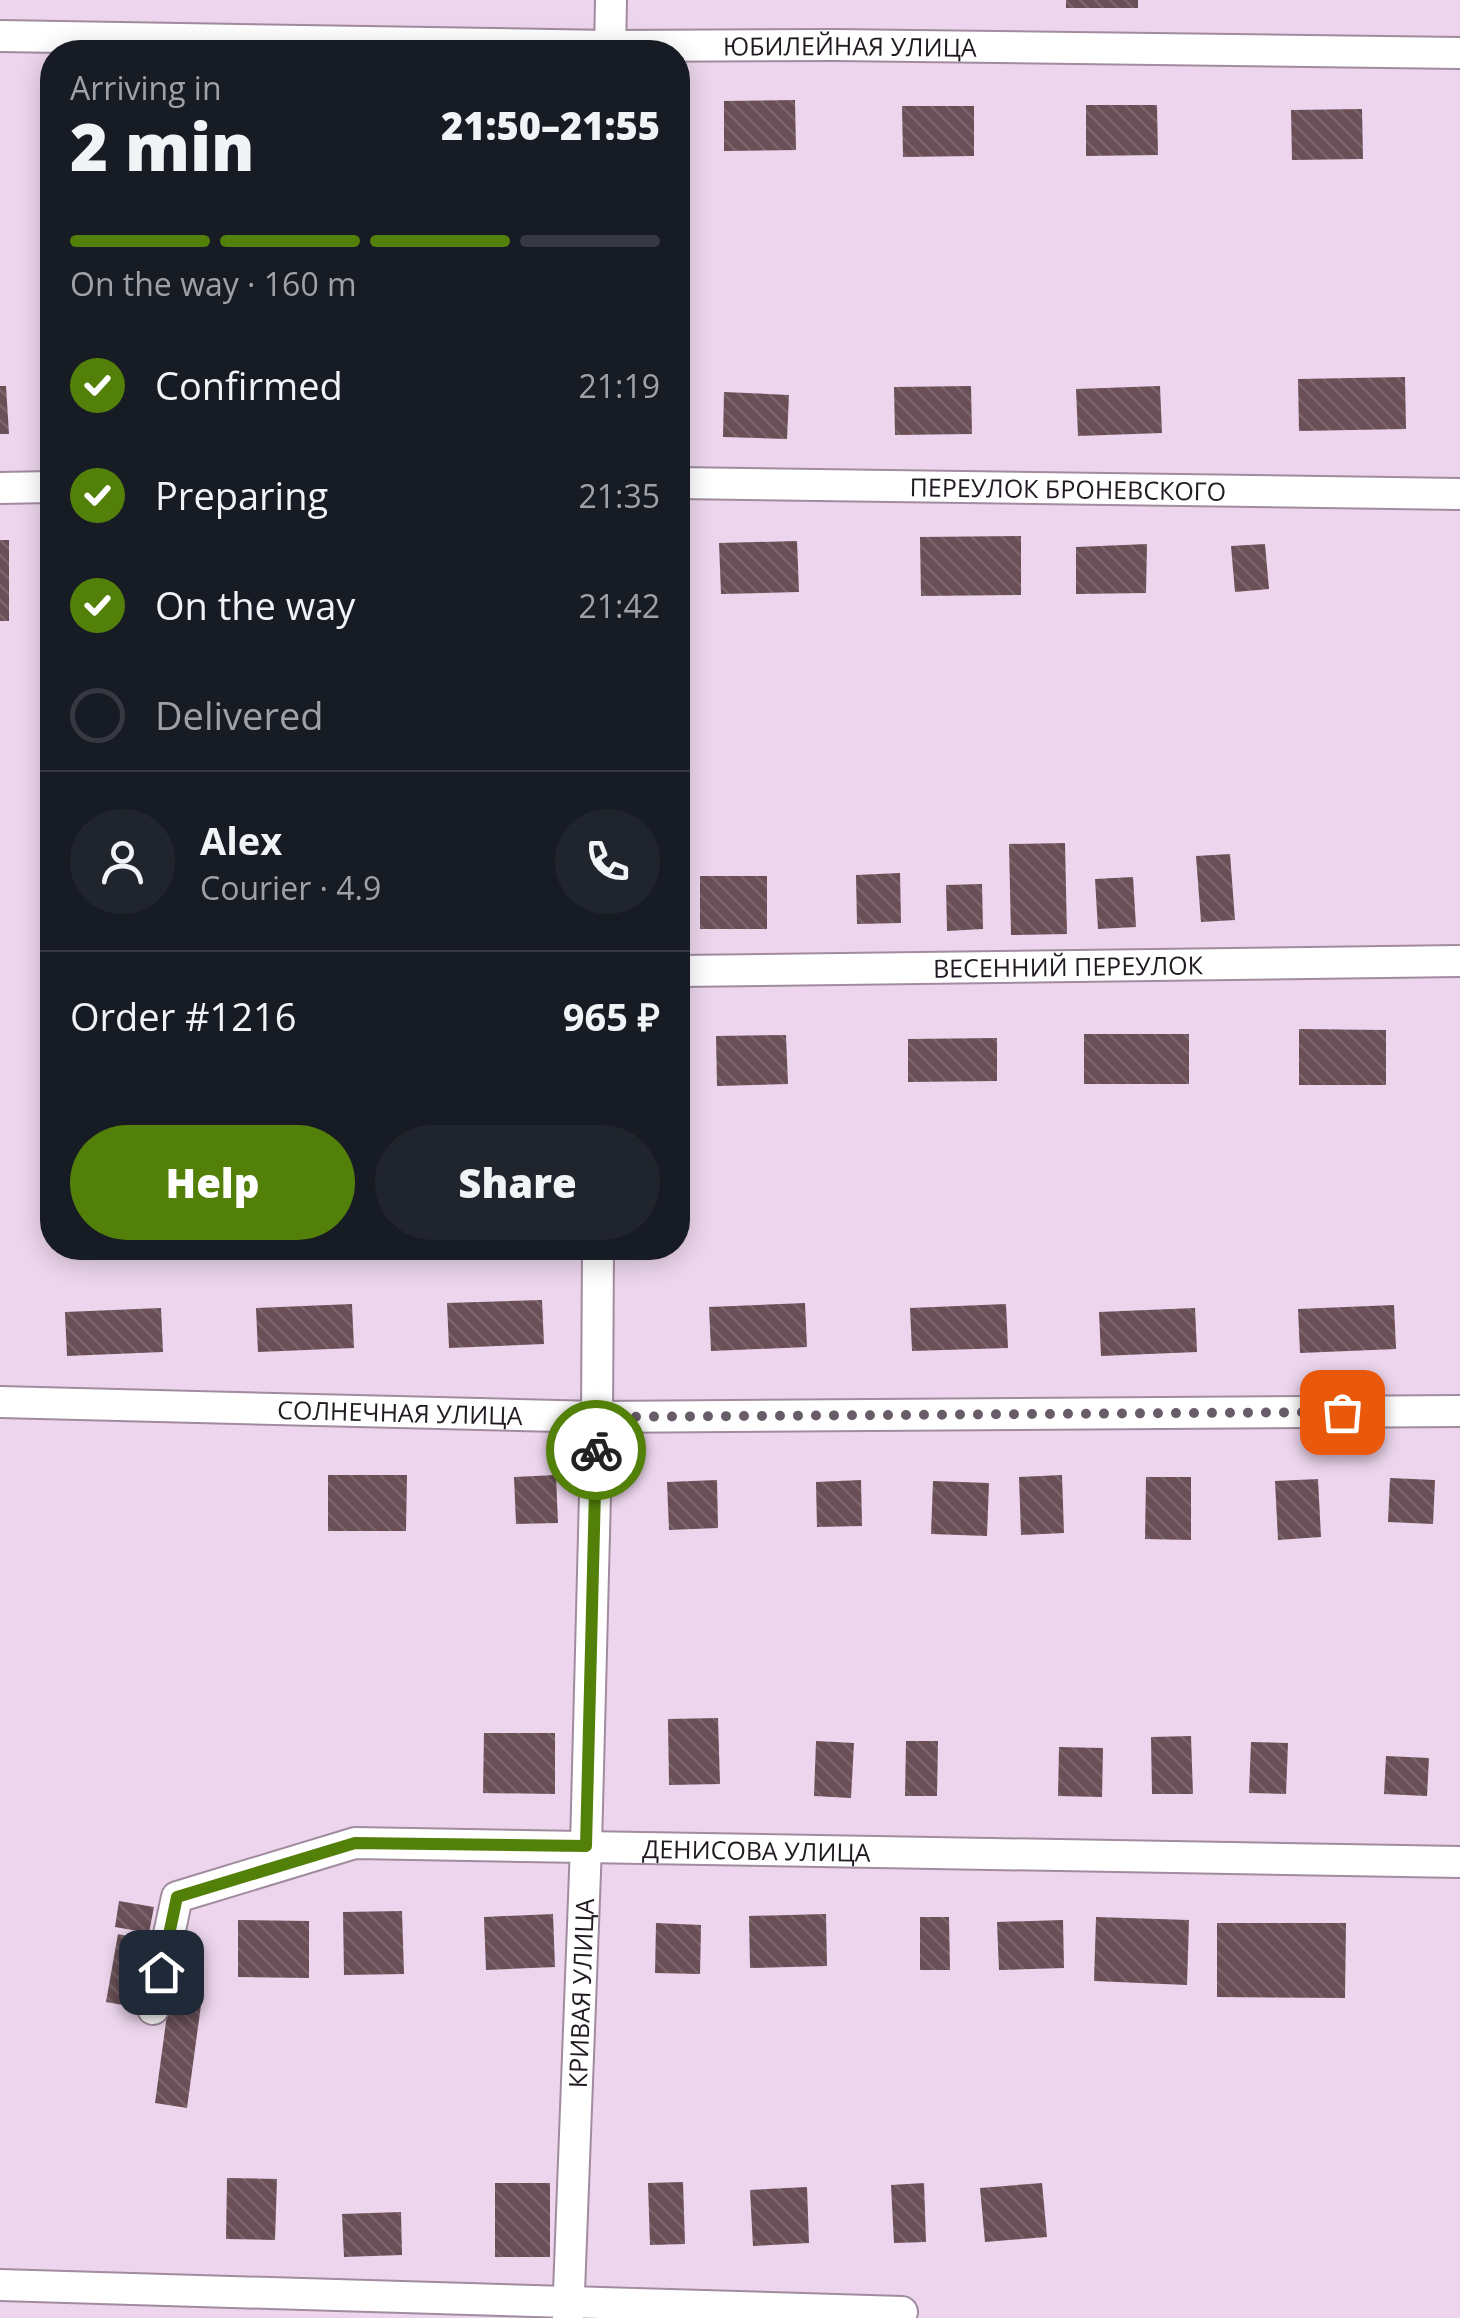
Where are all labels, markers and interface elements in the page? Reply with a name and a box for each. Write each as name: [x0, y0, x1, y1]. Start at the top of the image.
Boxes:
street label: ЮБИЛЕЙНАЯ УЛИЦА: [723, 28, 977, 64]
text: Arriving in: [70, 66, 222, 109]
text: 21:50–21:55: [441, 99, 660, 151]
text: 2 min: [70, 102, 255, 190]
text: On the way · 160 m: [70, 262, 357, 305]
icon: check: [70, 358, 125, 413]
text: Confirmed: [155, 359, 343, 411]
text: 21:19: [578, 364, 660, 407]
icon: check: [70, 468, 125, 523]
text: Preparing: [155, 469, 328, 521]
street label: ПЕРЕУЛОК БРОНЕВСКОГО: [909, 469, 1226, 508]
text: 21:35: [578, 474, 660, 517]
icon: check: [70, 578, 125, 633]
text: On the way: [155, 579, 355, 631]
text: 21:42: [578, 584, 660, 627]
text: Delivered: [155, 689, 324, 741]
button: person: [70, 809, 175, 914]
button: phone: [555, 809, 660, 914]
text: Alex: [200, 814, 282, 866]
text: Courier · 4.9: [200, 866, 381, 909]
street label: ВЕСЕННИЙ ПЕРЕУЛОК: [933, 947, 1204, 985]
text: Order #1216: [70, 990, 297, 1042]
text: 965 ₽: [563, 990, 660, 1042]
button: Help: [70, 1125, 355, 1240]
button: Share: [375, 1125, 660, 1240]
pin: [1300, 1370, 1385, 1455]
icon: bag: [1315, 1385, 1370, 1440]
street label: СОЛНЕЧНАЯ УЛИЦА: [277, 1392, 523, 1432]
courier: [546, 1400, 646, 1500]
icon: bike: [569, 1423, 624, 1478]
street label: ДЕНИСОВА УЛИЦА: [642, 1831, 871, 1869]
street label: КРИВАЯ УЛИЦА: [560, 1898, 601, 2089]
pin: [119, 1930, 204, 2015]
icon: home: [134, 1945, 189, 2000]

